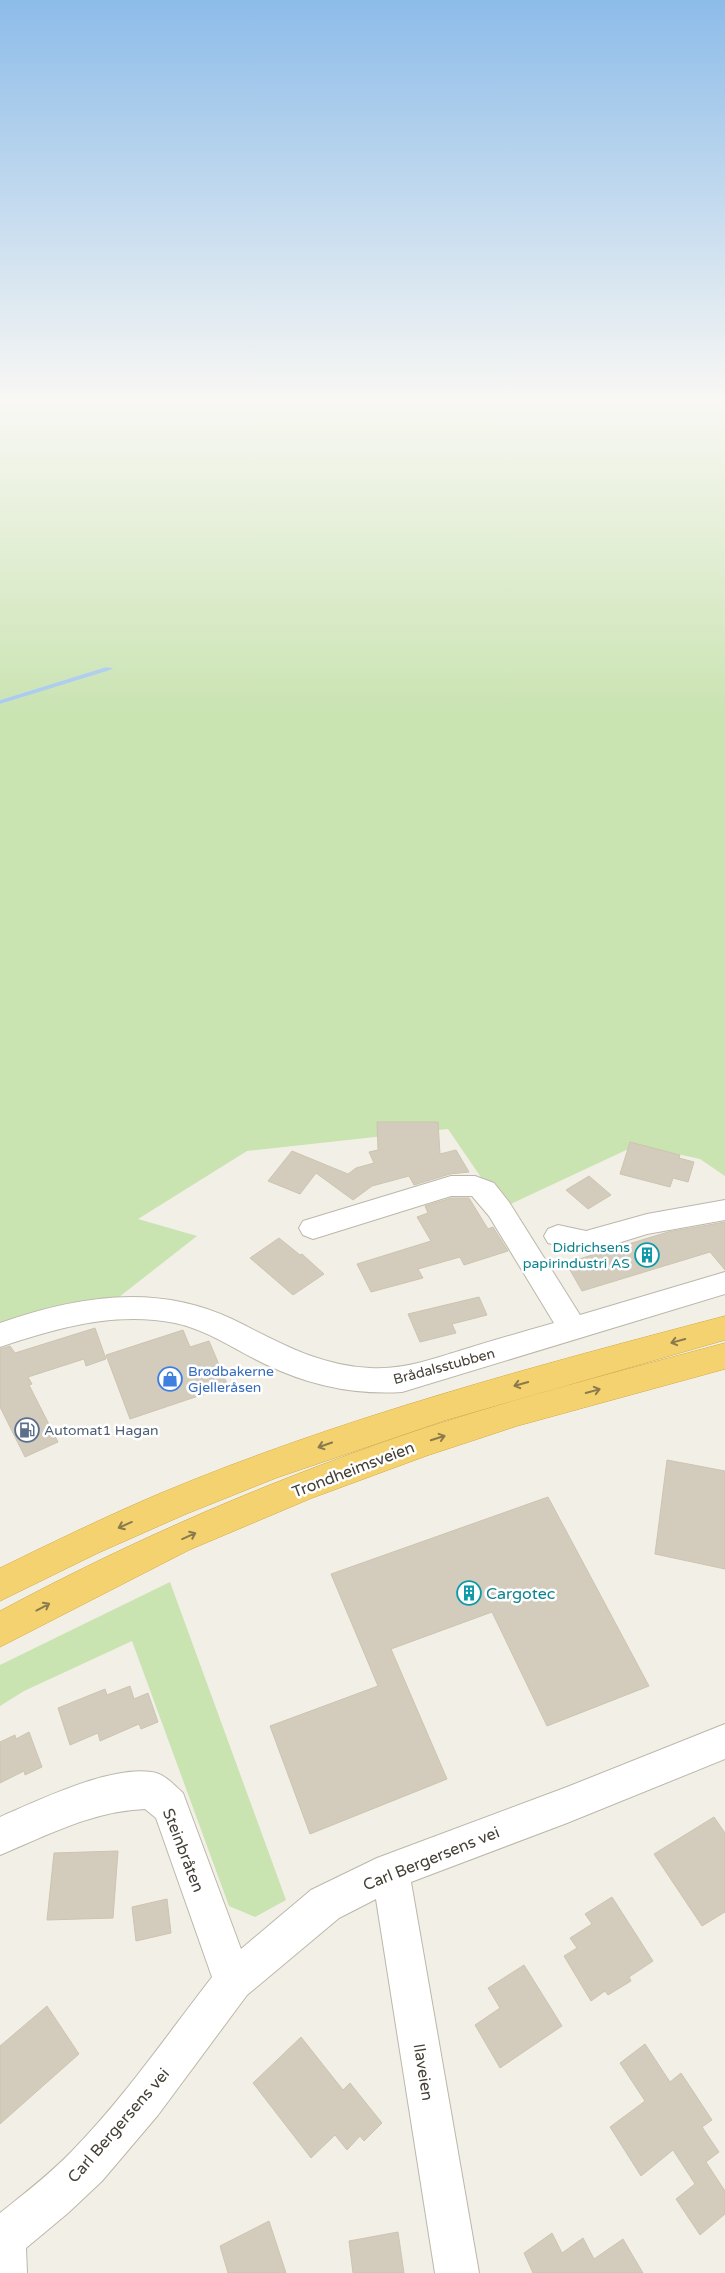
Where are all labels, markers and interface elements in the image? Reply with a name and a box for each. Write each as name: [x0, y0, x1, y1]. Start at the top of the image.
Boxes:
place label: Didrichsens papirindustri AS: [523, 1239, 630, 1272]
building icon: Didrichsens papirindustri AS: [634, 1242, 660, 1268]
one-way arrow: [670, 1337, 686, 1346]
street label: Brådalsstubben: [392, 1345, 497, 1388]
place label: Brødbakerne Gjelleråsen: [188, 1363, 274, 1396]
shop icon: Brødbakerne Gjelleråsen: [157, 1366, 183, 1392]
one-way arrow: [514, 1379, 530, 1389]
one-way arrow: [585, 1385, 601, 1395]
fuel station icon: Automat1 Hagan: [14, 1417, 40, 1443]
place label: Automat1 Hagan: [44, 1422, 159, 1439]
one-way arrow: [430, 1433, 445, 1442]
street label: Trondheimsveien: [289, 1437, 417, 1502]
one-way arrow: [318, 1441, 333, 1450]
one-way arrow: [118, 1520, 133, 1530]
one-way arrow: [181, 1530, 196, 1540]
building icon: Cargotec: [456, 1580, 482, 1606]
place label: Cargotec: [486, 1584, 555, 1604]
one-way arrow: [35, 1602, 50, 1611]
street label: Steinbråten: [158, 1806, 208, 1895]
street label: Carl Bergersens vei: [360, 1822, 503, 1895]
street label: Ilaveien: [409, 2042, 437, 2102]
street label: Carl Bergersens vei: [64, 2064, 174, 2187]

